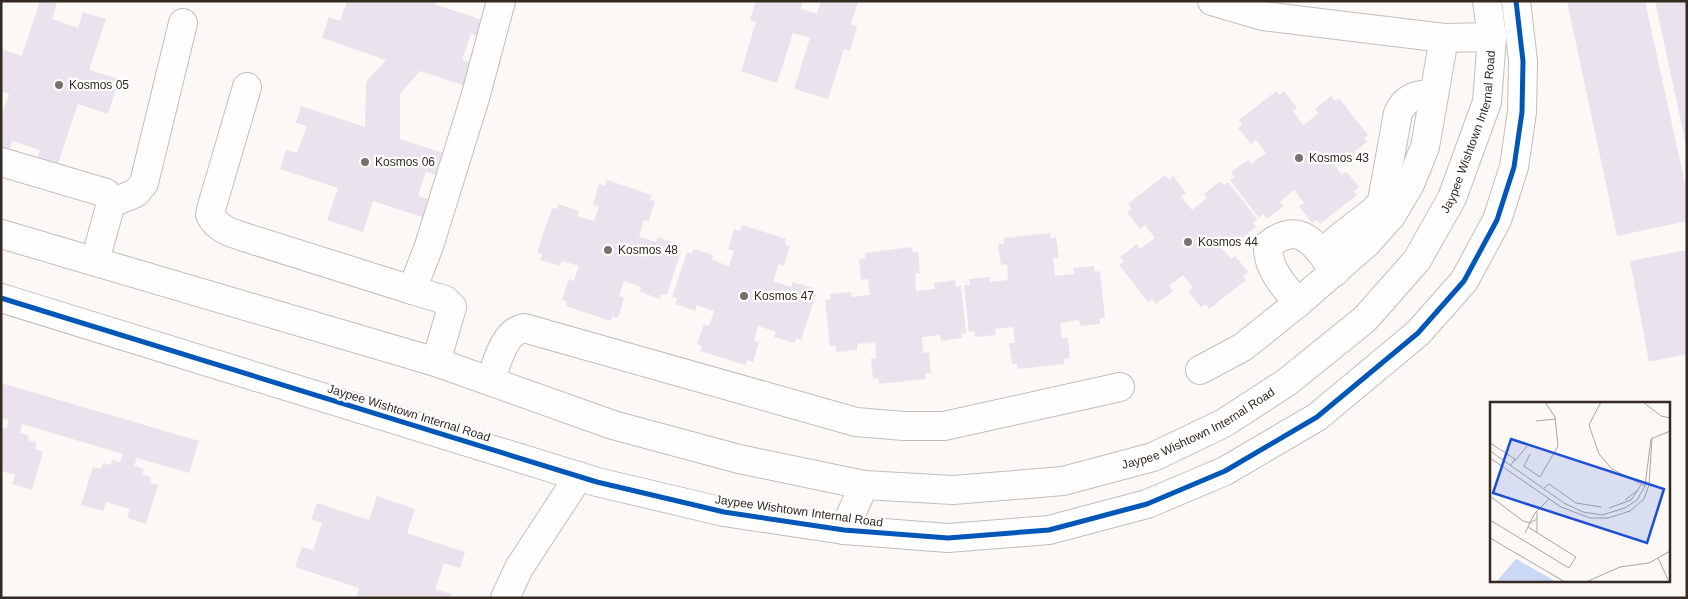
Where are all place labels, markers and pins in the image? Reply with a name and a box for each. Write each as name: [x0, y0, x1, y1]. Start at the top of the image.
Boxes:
place label: Kosmos 05: [69, 78, 129, 92]
marker: Kosmos 05: [53, 79, 65, 91]
place label: Kosmos 43: [1309, 151, 1369, 165]
marker: Kosmos 43: [1293, 152, 1305, 164]
place label: Kosmos 06: [375, 155, 435, 169]
marker: Kosmos 06: [359, 156, 371, 168]
place label: Kosmos 44: [1198, 235, 1258, 249]
marker: Kosmos 44: [1182, 236, 1194, 248]
place label: Kosmos 48: [618, 243, 678, 257]
marker: Kosmos 48: [602, 244, 614, 256]
place label: Kosmos 47: [754, 289, 814, 303]
marker: Kosmos 47: [738, 290, 750, 302]

